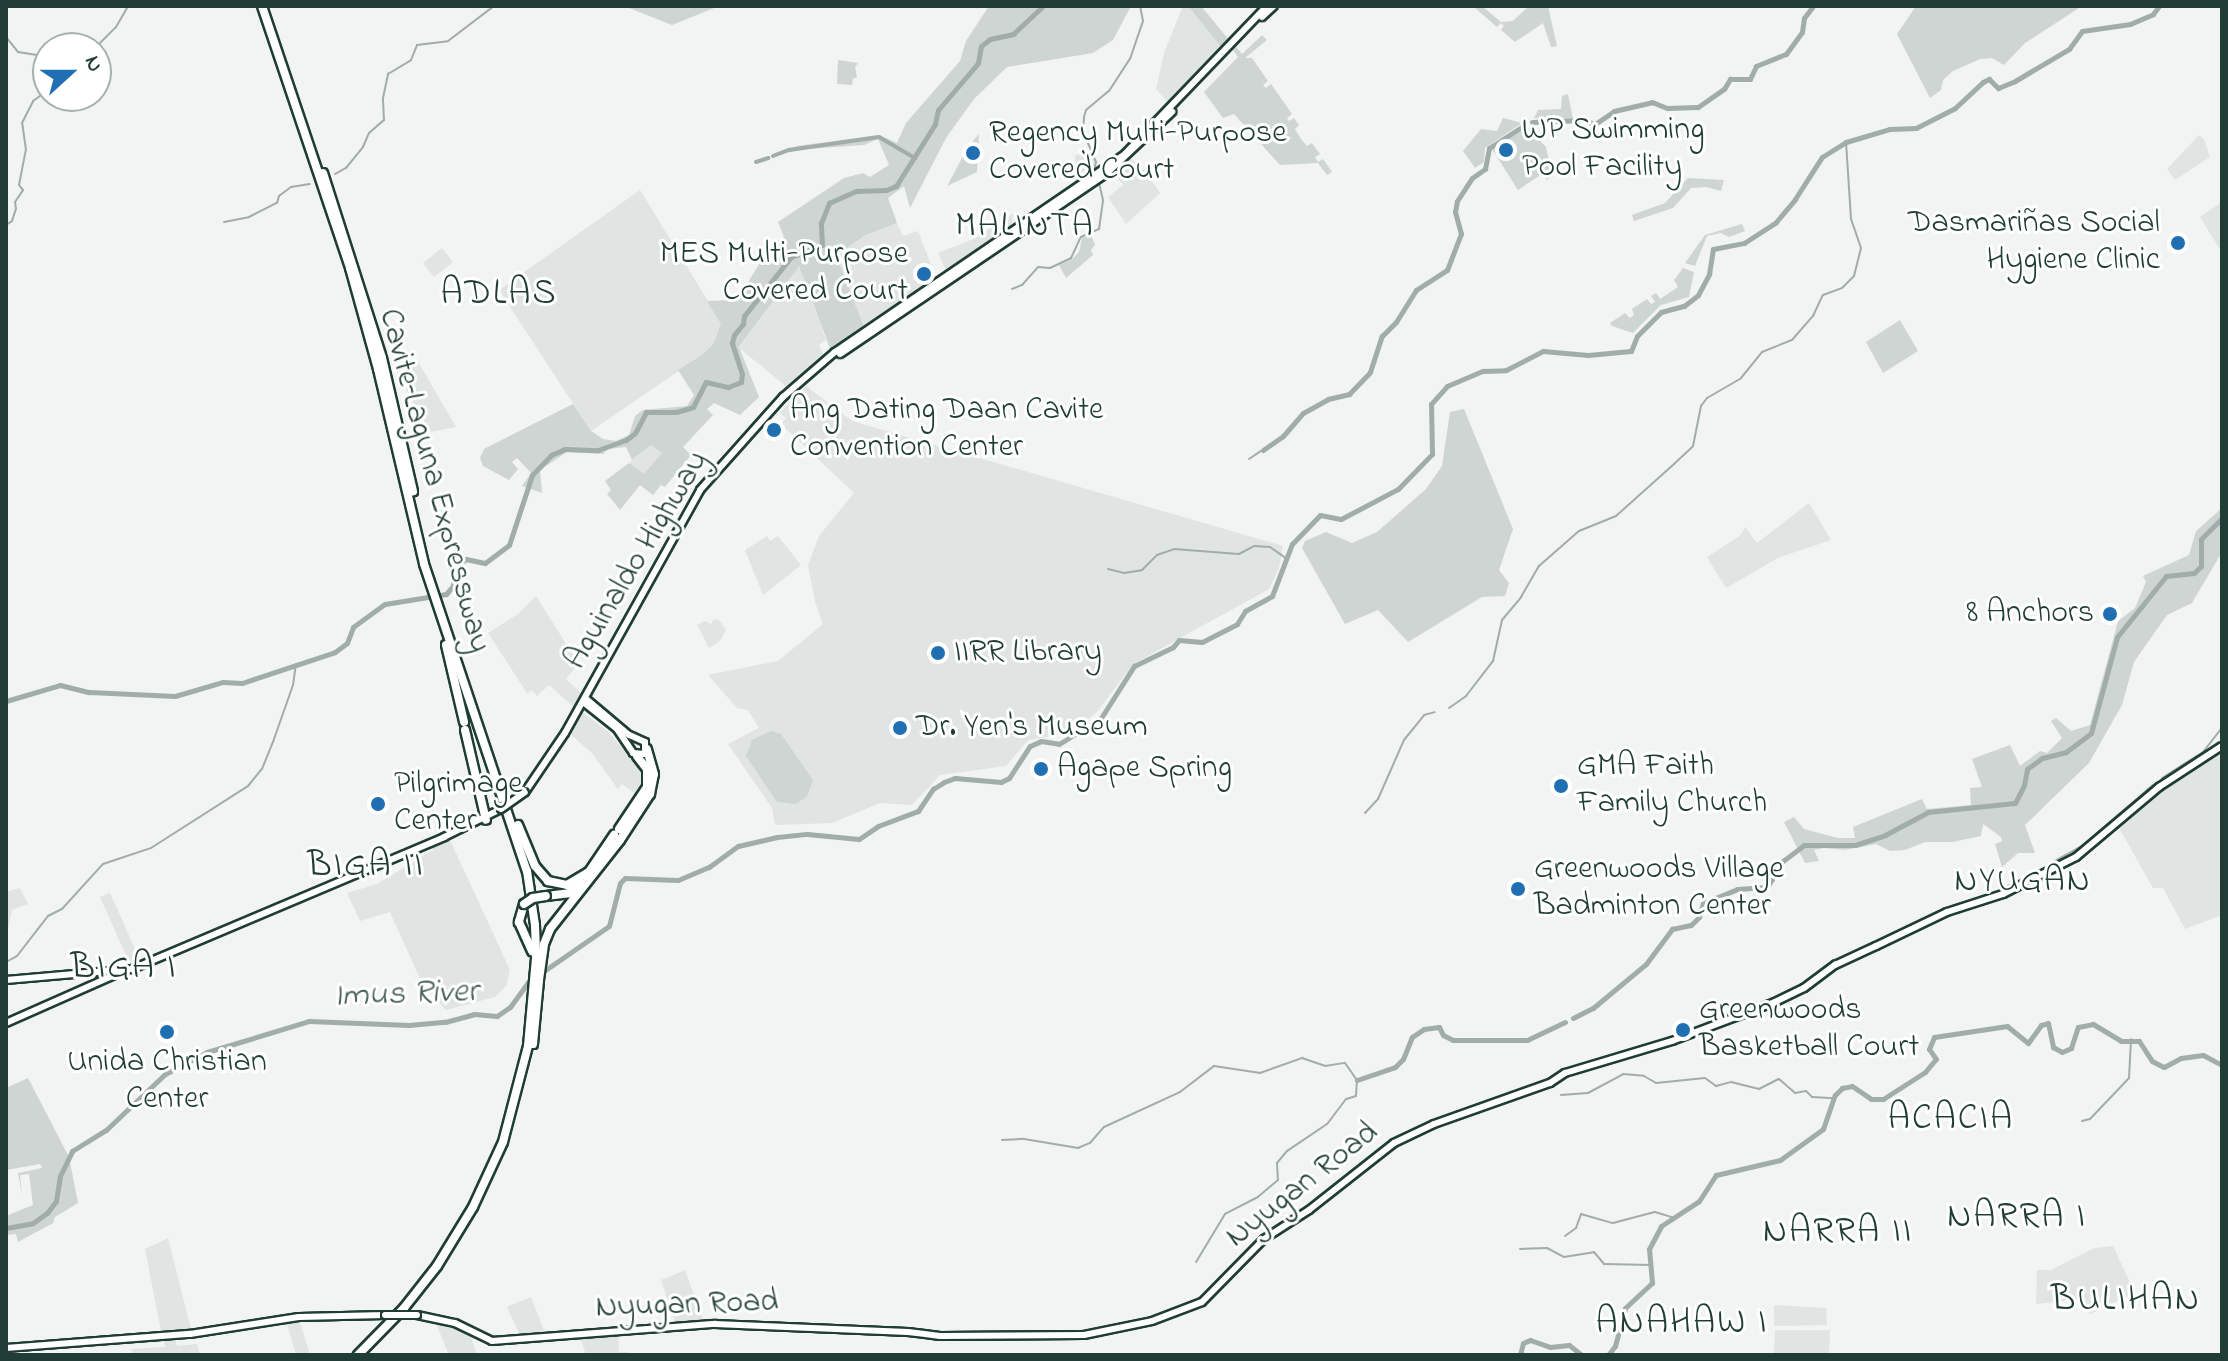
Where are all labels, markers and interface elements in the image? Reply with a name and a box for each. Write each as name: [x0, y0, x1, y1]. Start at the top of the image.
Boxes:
north arrow: [32, 32, 112, 112]
text: N: [75, 51, 110, 77]
place label: WP Swimming Pool Facility: [1522, 113, 1704, 188]
place label: Regency Multi-Purpose Covered Court: [989, 116, 1286, 191]
marker: WP Swimming Pool Facility: [1497, 141, 1515, 159]
marker: Regency Multi-Purpose Covered Court: [964, 144, 982, 162]
place label: Dasmariñas Social Hygiene Clinic: [1908, 206, 2160, 281]
district label: MALINTA: [955, 208, 1095, 248]
marker: Dasmariñas Social Hygiene Clinic: [2167, 232, 2189, 254]
place label: MES Multi-Purpose Covered Court: [660, 237, 908, 312]
marker: MES Multi-Purpose Covered Court: [915, 265, 933, 283]
district label: ADLAS: [440, 273, 558, 317]
street label: Cavite–Laguna Expressway: [369, 305, 497, 657]
place label: Ang Dating Daan Cavite Convention Center: [790, 393, 1103, 468]
marker: Ang Dating Daan Cavite Convention Center: [765, 421, 783, 439]
street label: Aguinaldo Highway: [558, 445, 718, 677]
place label: 8 Anchors: [1966, 595, 2094, 633]
marker: 8 Anchors: [2101, 605, 2119, 623]
place label: IIRR Library: [954, 634, 1102, 672]
marker: IIRR Library: [929, 644, 947, 662]
place label: Dr. Yen's Museum: [916, 709, 1148, 747]
marker: Dr. Yen's Museum: [891, 719, 909, 737]
place label: GMA Faith Family Church: [1577, 749, 1767, 824]
place label: Agape Spring: [1057, 750, 1232, 788]
marker: Agape Spring: [1032, 760, 1050, 778]
place label: Pilgrimage Center: [394, 767, 523, 842]
marker: GMA Faith Family Church: [1552, 777, 1570, 795]
marker: Pilgrimage Center: [369, 795, 387, 813]
district label: BIGA II: [307, 845, 425, 889]
place label: Greenwoods Village Badminton Center: [1534, 852, 1784, 927]
district label: NYUGAN: [1954, 863, 2092, 903]
marker: Greenwoods Village Badminton Center: [1509, 880, 1527, 898]
district label: BIGA I: [71, 947, 177, 991]
water label: Imus River: [333, 972, 479, 1018]
place label: Greenwoods Basketball Court: [1699, 993, 1919, 1068]
marker: Greenwoods Basketball Court: [1674, 1021, 1692, 1039]
marker: Unida Christian Center: [158, 1023, 176, 1041]
place label: Unida Christian Center: [67, 1045, 267, 1120]
district label: ACACIA: [1888, 1098, 2014, 1142]
street label: Nyugan Road: [1219, 1115, 1387, 1257]
district label: NARRA I: [1947, 1196, 2087, 1240]
district label: NARRA II: [1763, 1211, 1913, 1255]
district label: BULIHAN: [2051, 1279, 2201, 1323]
street label: Nyugan Road: [595, 1284, 779, 1328]
district label: ANAHAW I: [1595, 1302, 1769, 1346]

